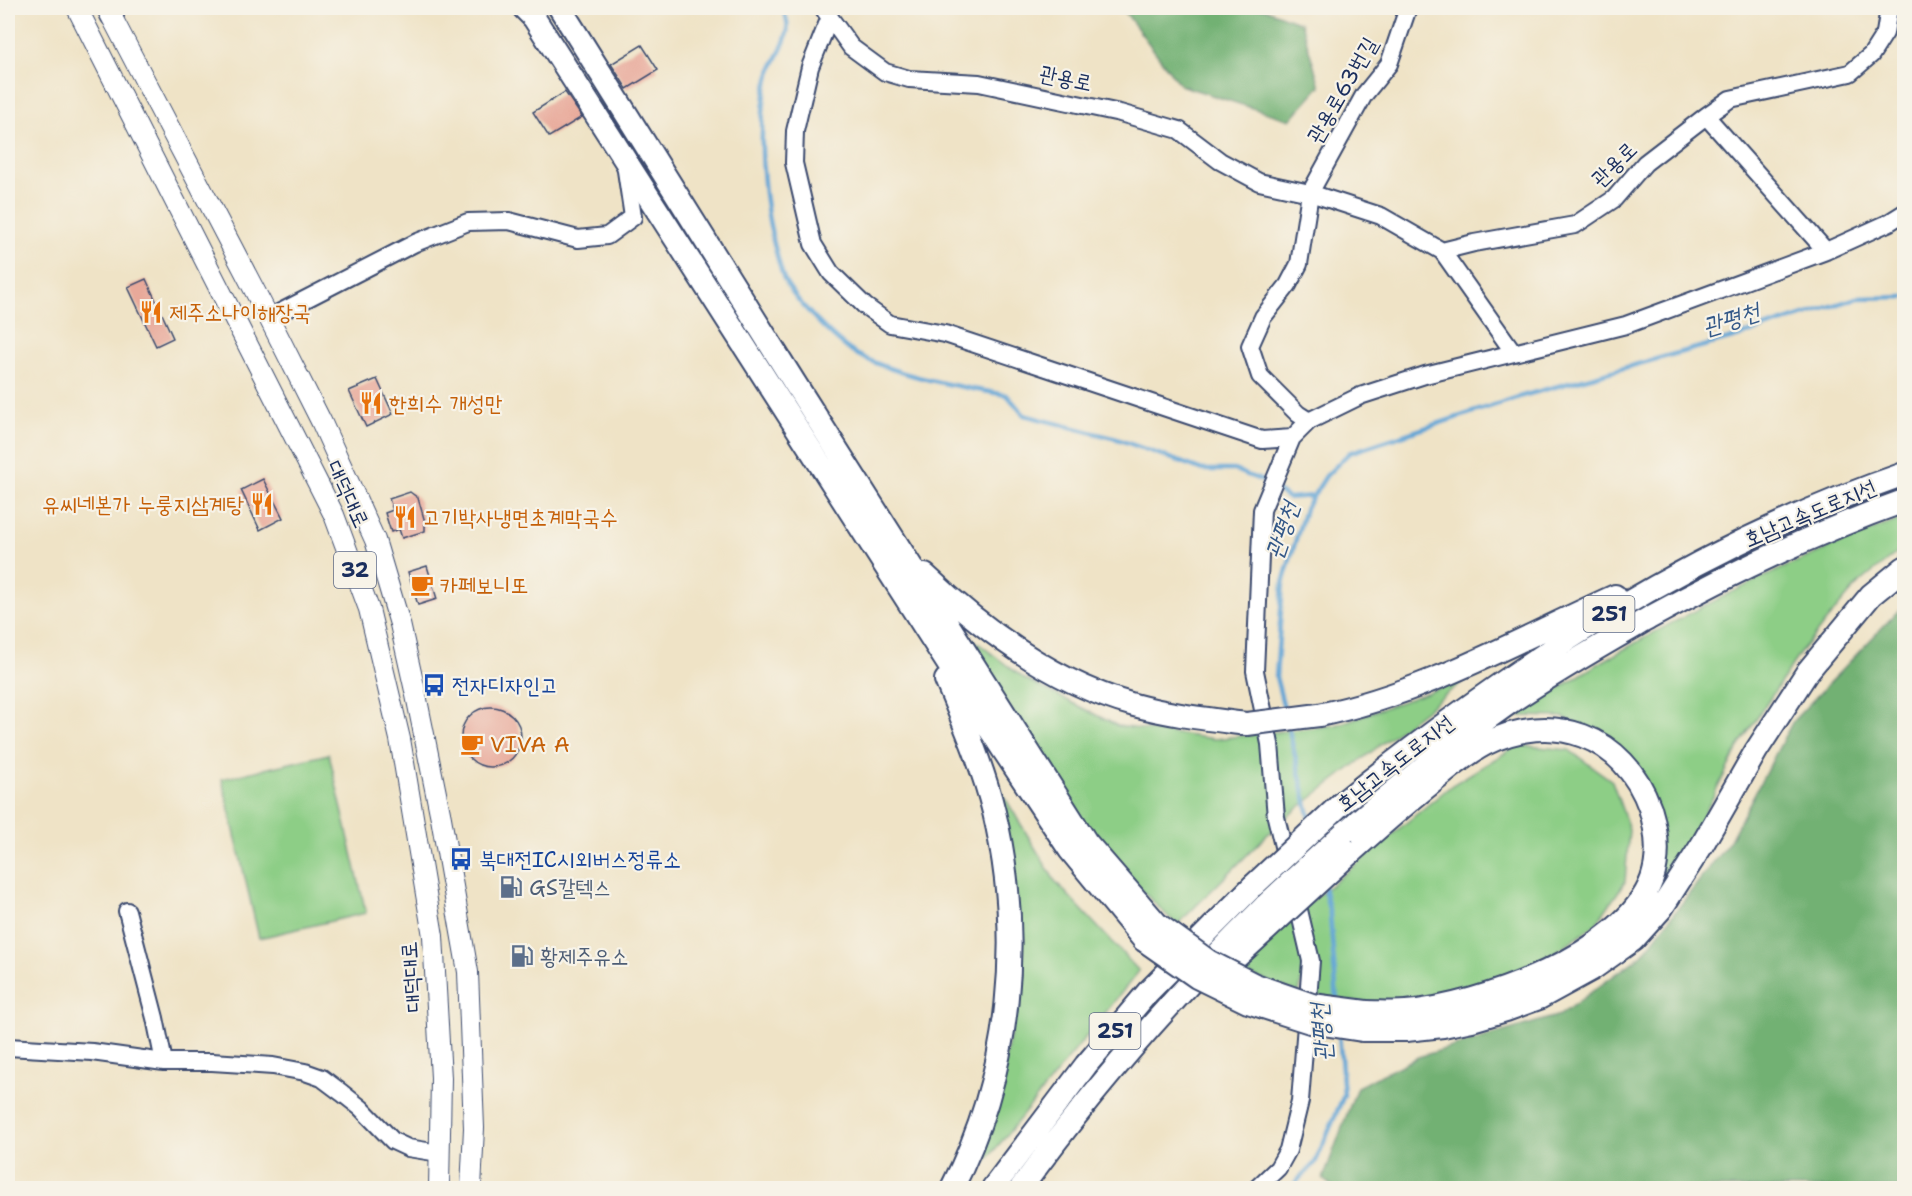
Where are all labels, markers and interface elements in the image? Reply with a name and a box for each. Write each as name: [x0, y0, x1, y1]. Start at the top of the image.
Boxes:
street label: 관용로63번길: [1300, 31, 1384, 148]
street label: 관용로: [1037, 58, 1095, 98]
street label: 관용로: [1585, 135, 1643, 193]
water label: 관평천: [1699, 294, 1766, 343]
place label: 제주소나이해장국: [169, 298, 311, 327]
restaurant icon: 제주소나이해장국: [138, 299, 164, 325]
place label: 한희수 개성만: [389, 389, 503, 418]
restaurant icon: 한희수 개성만: [358, 390, 384, 416]
street label: 대덕대로: [320, 456, 376, 532]
street label: 호남고속도로지선: [1739, 472, 1881, 554]
place label: 유씨네본가 누룽지삼계탕: [42, 490, 244, 519]
restaurant icon: 유씨네본가 누룽지삼계탕: [249, 491, 275, 517]
water label: 관평천: [1257, 495, 1307, 563]
place label: 고기박사냉면초계막국수: [423, 503, 618, 532]
restaurant icon: 고기박사냉면초계막국수: [392, 504, 418, 530]
road number: 32: [334, 552, 376, 588]
place label: 카페보니또: [440, 571, 529, 600]
cafe icon: 카페보니또: [409, 572, 435, 598]
road number: 251: [1584, 596, 1634, 632]
place label: 전자디자인고: [452, 671, 558, 700]
bus stop icon: 전자디자인고: [421, 672, 447, 698]
street label: 호남고속도로지선: [1330, 708, 1460, 818]
place label: VIVA A: [490, 730, 570, 759]
cafe icon: VIVA A: [459, 731, 485, 757]
place label: 북대전IC시외버스정류소: [479, 845, 681, 874]
bus stop icon: 북대전IC시외버스정류소: [448, 846, 474, 872]
place label: GS칼텍스: [529, 873, 611, 902]
fuel station icon: GS칼텍스: [498, 874, 524, 900]
street label: 대덕대로: [394, 941, 428, 1013]
place label: 황제주유소: [540, 942, 629, 971]
fuel station icon: 황제주유소: [509, 943, 535, 969]
water label: 관평천: [1302, 999, 1339, 1062]
road number: 251: [1090, 1013, 1140, 1049]

